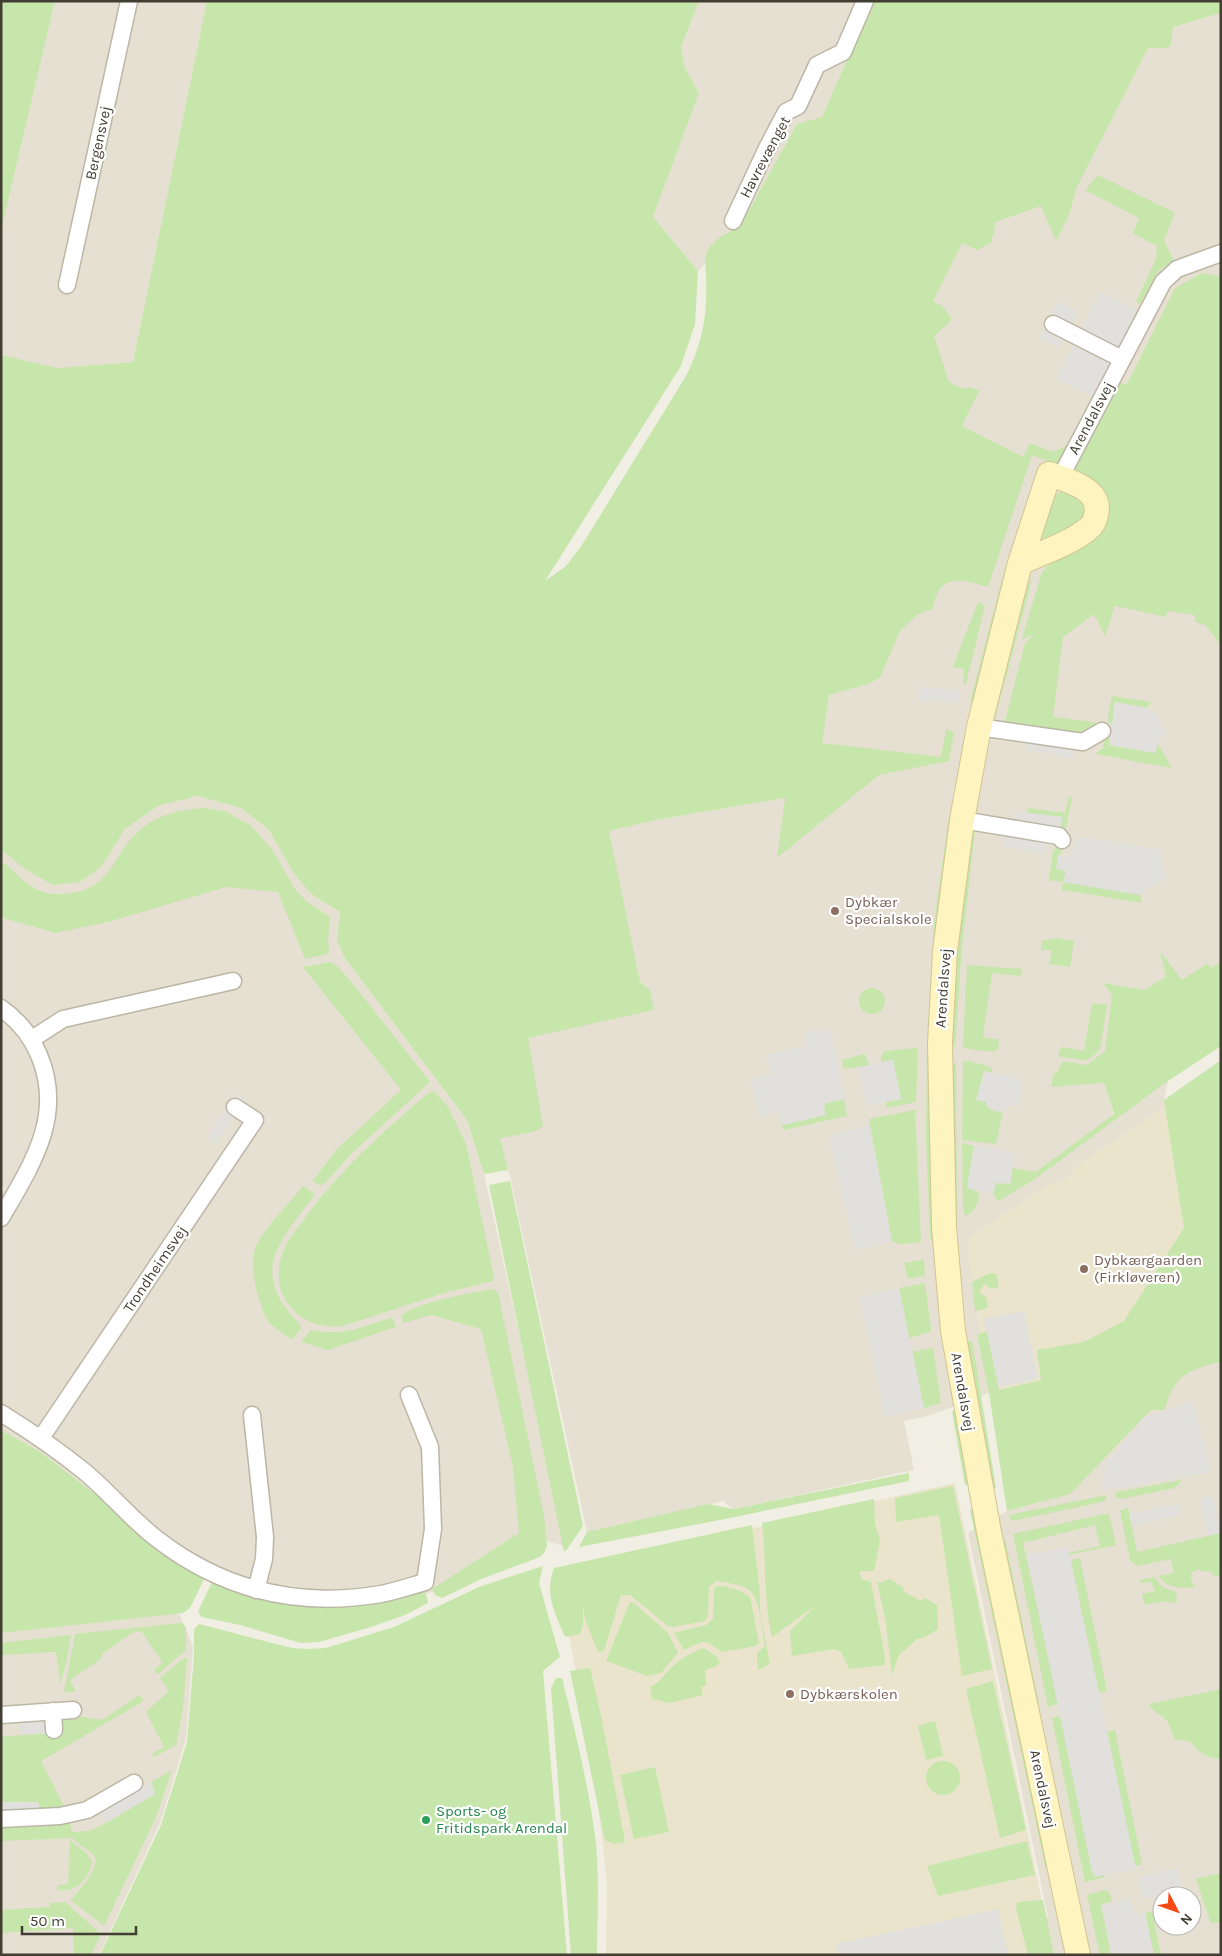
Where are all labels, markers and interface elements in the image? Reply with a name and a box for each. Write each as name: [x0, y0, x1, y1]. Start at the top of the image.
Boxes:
street label: Bergensvej: [81, 104, 115, 182]
street label: Havrevænget: [736, 113, 794, 201]
street label: Arendalsvej: [1064, 378, 1118, 458]
place label: Dybkær Specialskole: [845, 893, 932, 928]
marker: Dybkær Specialskole: [829, 905, 841, 917]
street label: Arendalsvej: [931, 947, 955, 1029]
street label: Trondheimsvej: [119, 1222, 191, 1316]
place label: Dybkærgaarden (Firkløveren): [1094, 1251, 1202, 1286]
marker: Dybkærgaarden (Firkløveren): [1078, 1263, 1090, 1275]
street label: Arendalsvej: [947, 1351, 979, 1433]
place label: Dybkærskolen: [800, 1685, 898, 1703]
marker: Dybkærskolen: [784, 1688, 796, 1700]
street label: Arendalsvej: [1026, 1748, 1060, 1830]
place label: Sports- og Fritidspark Arendal: [436, 1802, 567, 1837]
marker: Sports- og Fritidspark Arendal: [420, 1814, 432, 1826]
north arrow: [1152, 1886, 1202, 1936]
scale bar: [22, 1904, 136, 1936]
text: N: [1177, 1910, 1196, 1929]
text: 50 m: [30, 1912, 65, 1930]

